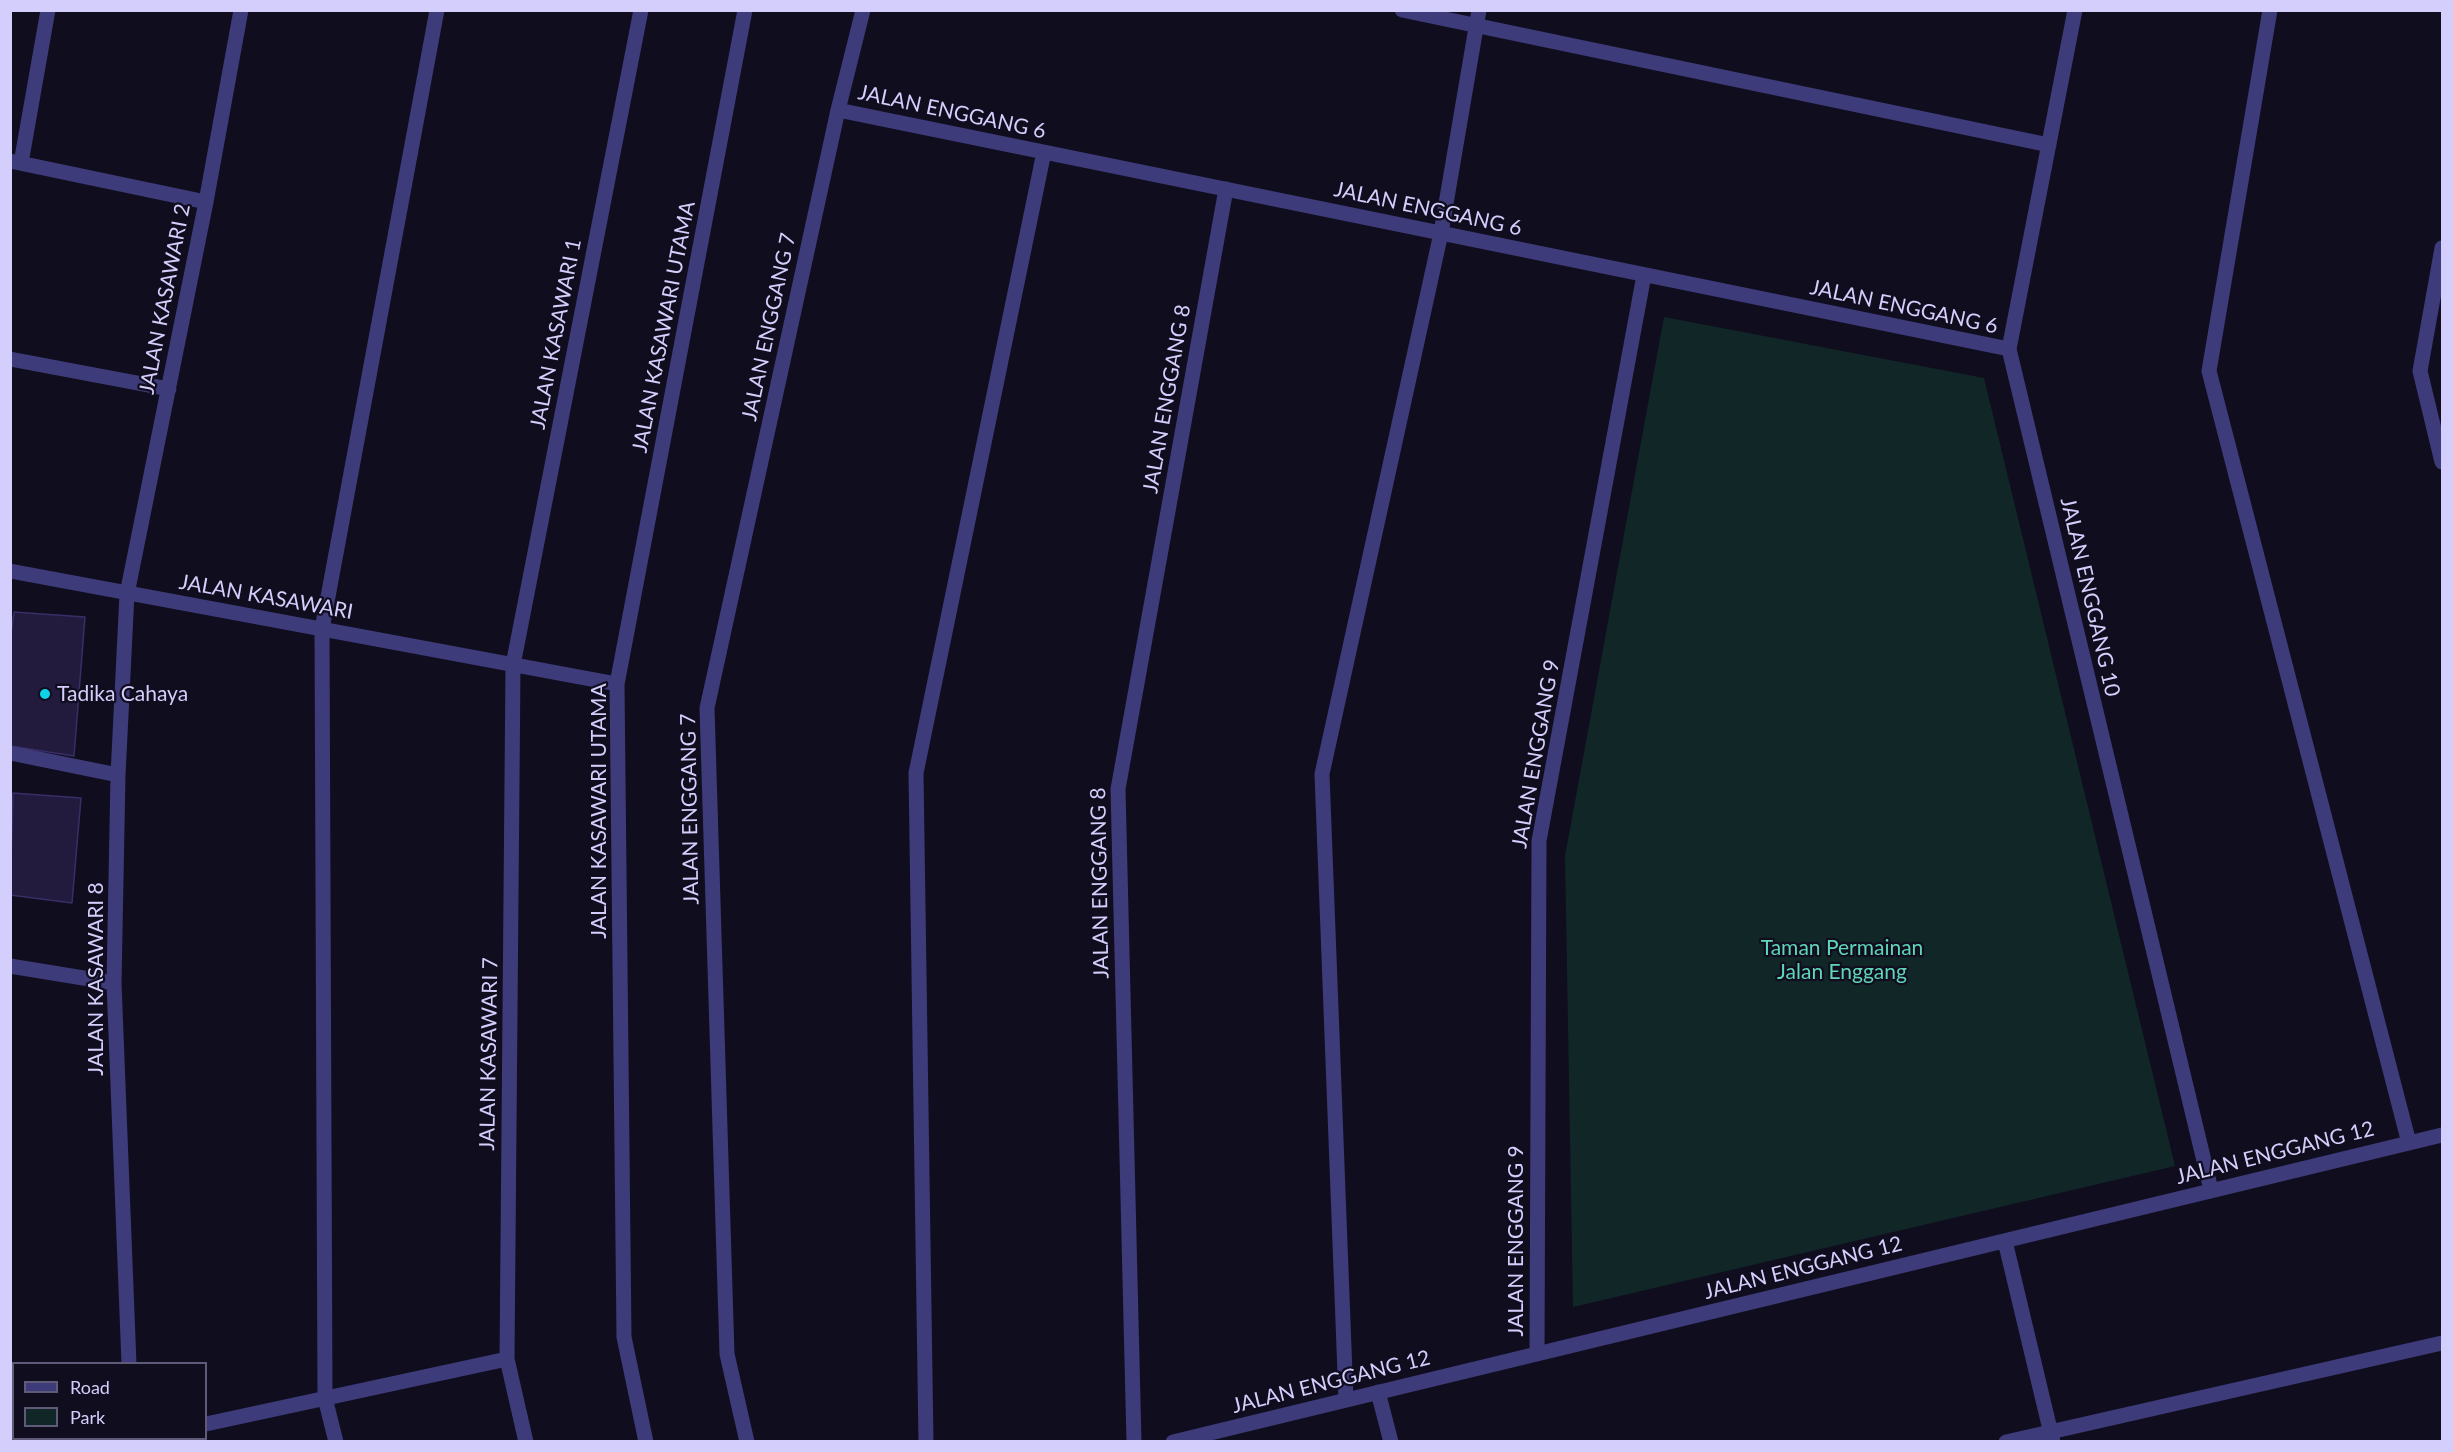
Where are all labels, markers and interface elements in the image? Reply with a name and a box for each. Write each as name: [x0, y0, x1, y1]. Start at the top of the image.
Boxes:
street label: JALAN ENGGANG 6: [856, 80, 1048, 144]
street label: JALAN ENGGANG 6: [1332, 177, 1524, 241]
street label: JALAN KASAWARI UTAMA: [627, 199, 701, 455]
street label: JALAN KASAWARI 2: [134, 202, 196, 396]
street label: JALAN ENGGANG 7: [737, 231, 801, 423]
street label: JALAN KASAWARI 1: [525, 237, 587, 431]
street label: JALAN ENGGANG 6: [1808, 275, 2000, 339]
street label: JALAN ENGGANG 8: [1138, 303, 1196, 495]
street label: JALAN ENGGANG 10: [2055, 495, 2125, 699]
street label: JALAN KASAWARI: [177, 569, 355, 625]
street label: JALAN ENGGANG 9: [1507, 658, 1565, 850]
place label: Tadika Cahaya: [57, 681, 188, 707]
street label: JALAN KASAWARI UTAMA: [586, 683, 612, 939]
marker: Tadika Cahaya: [38, 687, 52, 701]
street label: JALAN ENGGANG 7: [676, 713, 704, 905]
street label: JALAN ENGGANG 8: [1086, 787, 1114, 979]
street label: JALAN KASAWARI 8: [83, 882, 109, 1076]
park label: Taman Permainan Jalan Enggang: [1761, 935, 1923, 985]
street label: JALAN KASAWARI 7: [475, 957, 503, 1151]
street label: JALAN ENGGANG 12: [2173, 1116, 2377, 1190]
street label: JALAN ENGGANG 9: [1503, 1145, 1529, 1337]
street label: JALAN ENGGANG 12: [1701, 1231, 1905, 1305]
street label: JALAN ENGGANG 12: [1229, 1345, 1433, 1419]
legend: [12, 1362, 207, 1440]
text: Road: [70, 1376, 110, 1398]
text: Park: [70, 1406, 105, 1428]

